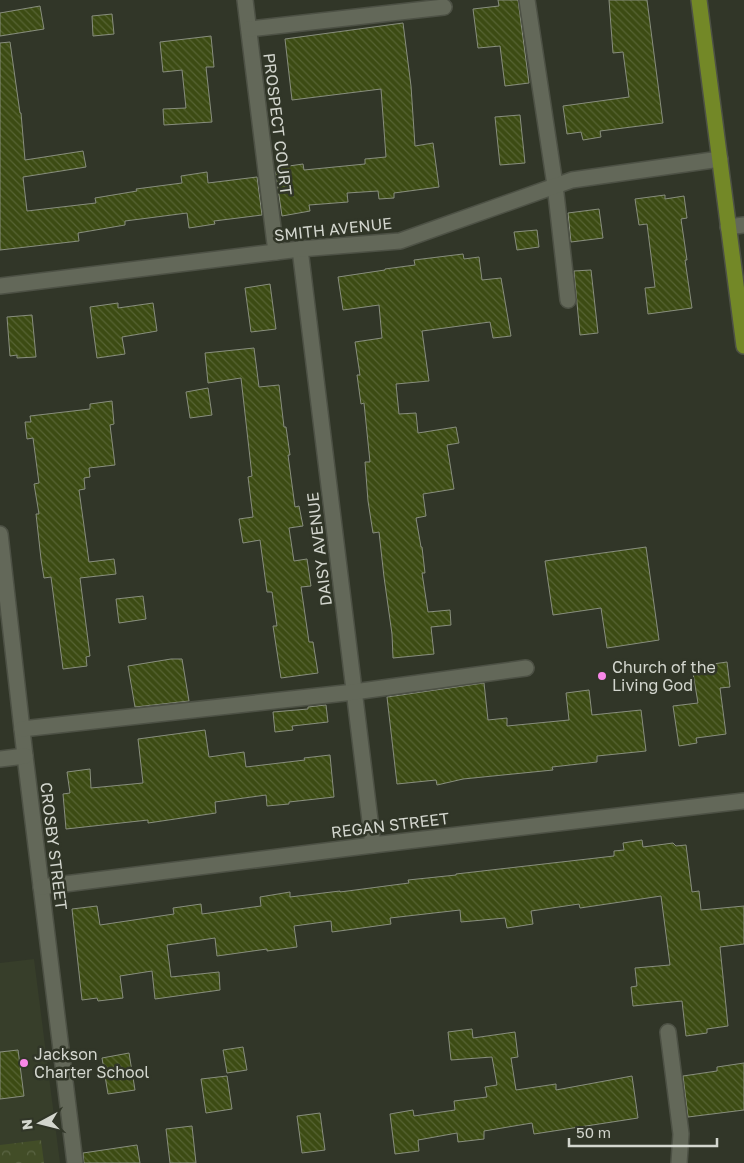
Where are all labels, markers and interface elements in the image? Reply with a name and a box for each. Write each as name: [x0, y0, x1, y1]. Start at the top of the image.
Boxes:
street label: PROSPECT COURT: [259, 52, 297, 196]
street label: SMITH AVENUE: [273, 213, 393, 245]
street label: DAISY AVENUE: [302, 491, 336, 607]
place label: Church of the Living God: [612, 657, 716, 695]
marker: Church of the Living God: [596, 670, 608, 682]
street label: CROSBY STREET: [36, 781, 72, 911]
street label: REGAN STREET: [330, 808, 450, 842]
place label: Jackson Charter School: [34, 1044, 149, 1082]
marker: Jackson Charter School: [18, 1057, 30, 1069]
north arrow: [15, 1098, 65, 1148]
scale bar: [569, 1116, 716, 1148]
text: N: [18, 1118, 36, 1131]
text: 50 m: [576, 1123, 611, 1141]

